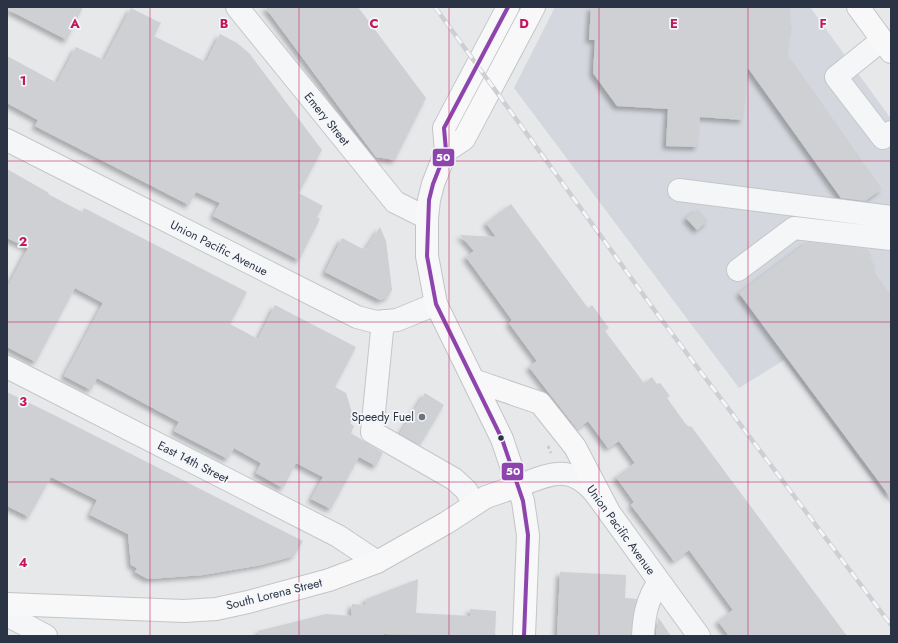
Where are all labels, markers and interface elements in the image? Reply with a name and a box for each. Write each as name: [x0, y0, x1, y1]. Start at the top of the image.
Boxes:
text: A: [69, 14, 80, 33]
text: B: [220, 14, 229, 33]
text: C: [369, 14, 379, 33]
text: D: [519, 14, 529, 33]
text: E: [670, 14, 678, 33]
text: F: [819, 14, 827, 33]
text: 1: [20, 71, 26, 90]
street label: Emery Street: [300, 88, 354, 150]
line badge: 50: [432, 148, 455, 167]
text: 50: [436, 149, 450, 165]
street label: Union Pacific Avenue: [167, 216, 271, 280]
text: 2: [19, 232, 27, 251]
text: 3: [19, 392, 27, 411]
place label: Speedy Fuel: [352, 408, 414, 426]
marker: Speedy Fuel: [417, 412, 427, 422]
unlabelled marker: [496, 433, 506, 443]
street label: East 14th Street: [154, 436, 232, 488]
line badge: 50: [501, 462, 524, 481]
text: 50: [506, 463, 520, 479]
street label: Union Pacific Avenue: [582, 481, 660, 579]
text: 4: [18, 553, 28, 572]
street label: South Lorena Street: [224, 573, 324, 615]

